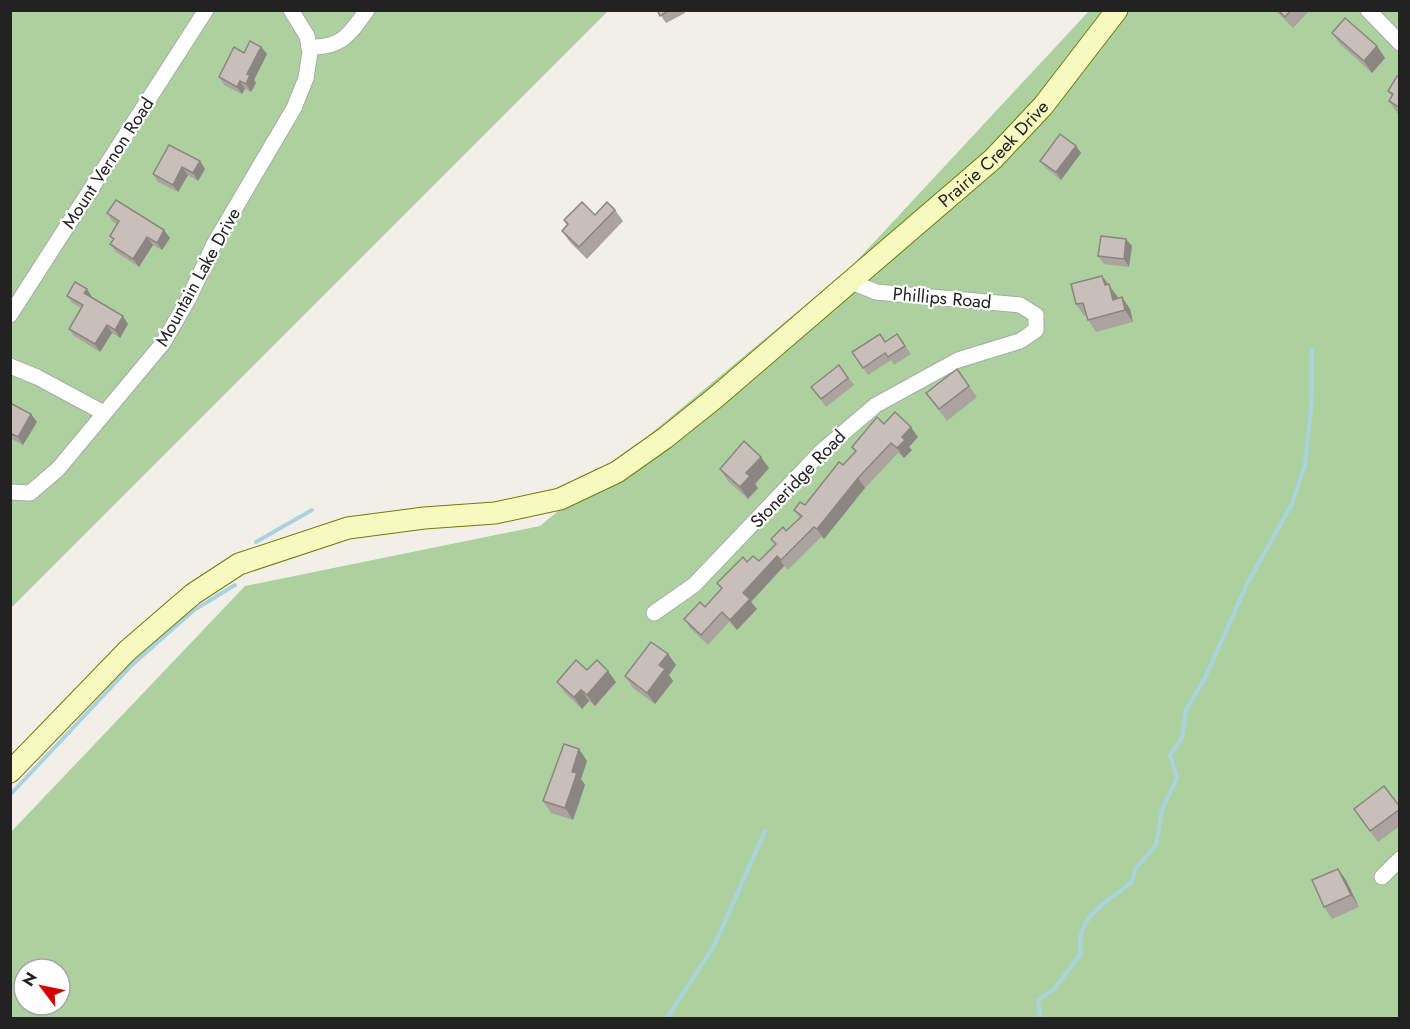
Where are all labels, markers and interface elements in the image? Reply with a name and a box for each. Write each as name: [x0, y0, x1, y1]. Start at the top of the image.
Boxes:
street label: Mount Vernon Road: [56, 92, 160, 234]
street label: Prairie Creek Drive: [933, 95, 1055, 214]
street label: Mountain Lake Drive: [149, 203, 247, 351]
street label: Phillips Road: [892, 281, 992, 315]
street label: Stoneridge Road: [744, 424, 852, 534]
north arrow: [12, 957, 72, 1017]
text: N: [17, 968, 43, 991]

